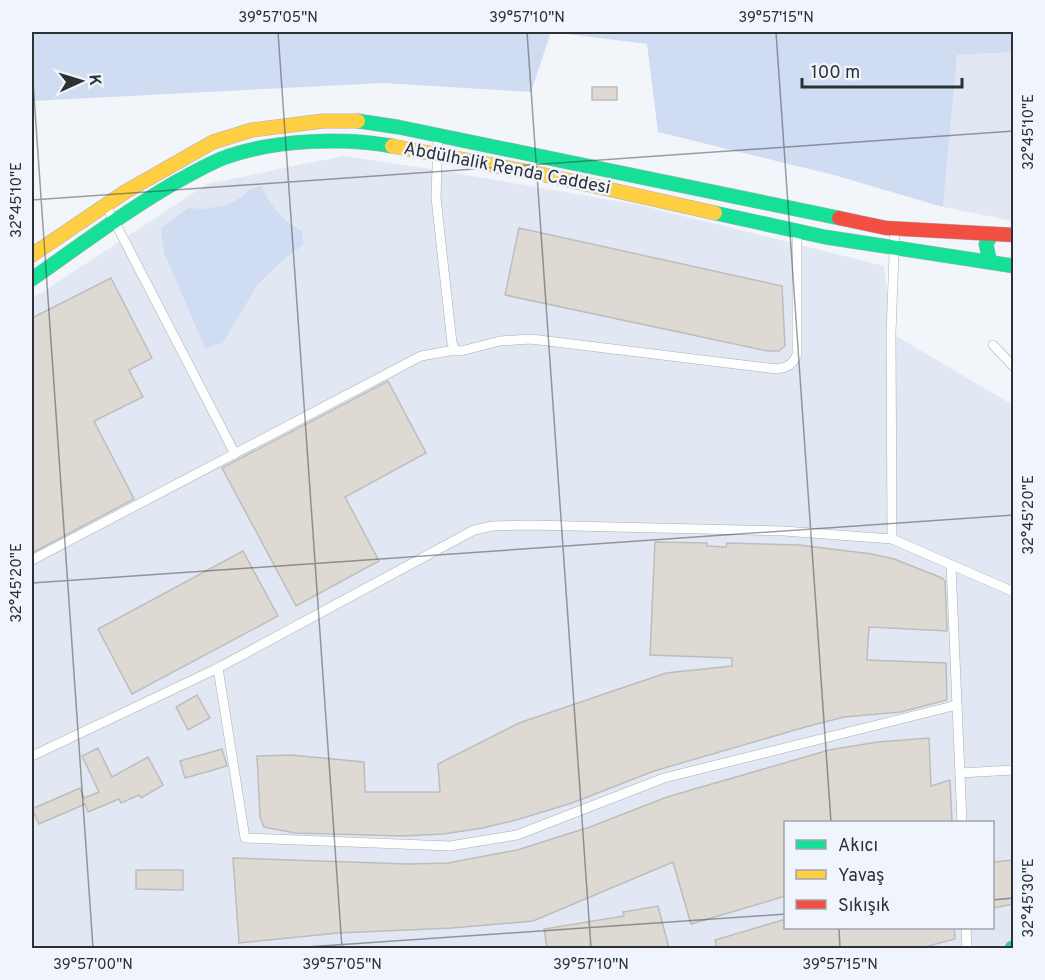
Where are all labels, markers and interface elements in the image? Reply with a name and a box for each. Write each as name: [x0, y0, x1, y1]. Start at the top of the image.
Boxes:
text: 39°57'05"N: [238, 9, 318, 28]
text: 39°57'10"N: [489, 9, 565, 28]
text: 39°57'15"N: [738, 9, 814, 28]
north arrow: [51, 51, 111, 111]
scale bar: [802, 51, 962, 89]
text: 100 m: [811, 62, 860, 85]
text: K: [84, 74, 104, 86]
text: 32°45'10"E: [1020, 94, 1039, 170]
street label: Abdülhalik Renda Caddesi: [402, 138, 612, 200]
text: 32°45'10"E: [8, 162, 27, 238]
text: 32°45'20"E: [1020, 475, 1039, 555]
text: 32°45'20"E: [8, 543, 27, 623]
legend: [784, 821, 994, 929]
text: Akıcı: [838, 835, 878, 858]
text: 32°45'30"E: [1020, 858, 1039, 938]
text: Yavaş: [838, 865, 884, 888]
text: Sıkışık: [838, 895, 890, 918]
text: 39°57'00"N: [53, 956, 133, 975]
text: 39°57'05"N: [302, 956, 382, 975]
text: 39°57'10"N: [553, 956, 629, 975]
text: 39°57'15"N: [802, 956, 878, 975]

